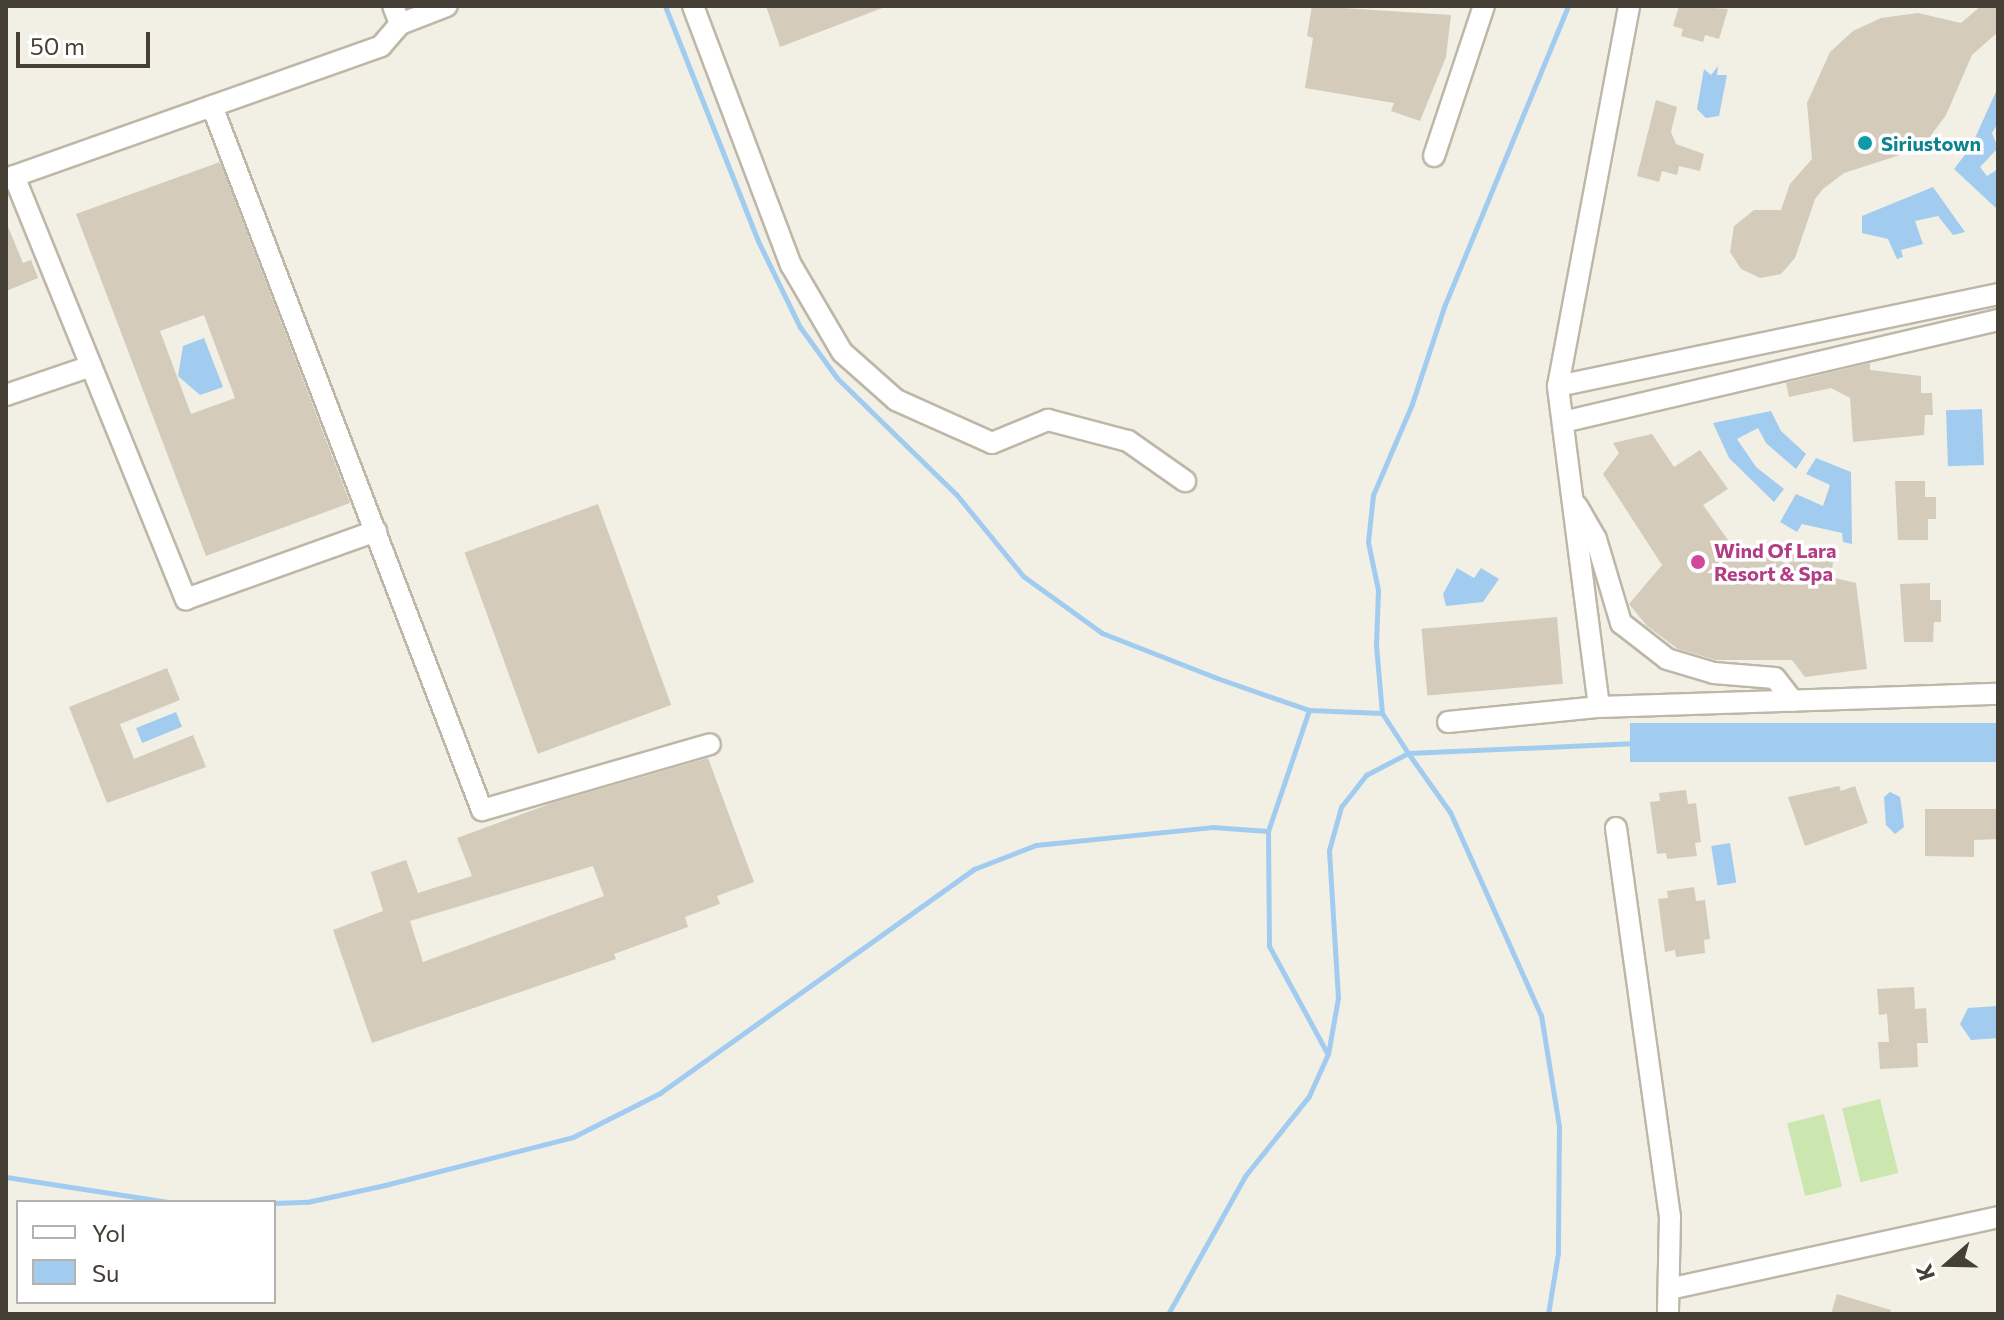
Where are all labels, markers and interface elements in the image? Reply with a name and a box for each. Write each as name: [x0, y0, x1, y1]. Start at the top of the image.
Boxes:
scale bar: [20, 16, 154, 66]
text: 50 m: [30, 31, 85, 60]
place label: Siriustown: [1881, 131, 1981, 155]
marker: Siriustown: [1856, 134, 1874, 152]
place label: Wind Of Lara Resort & Spa: [1714, 538, 1837, 585]
marker: Wind Of Lara Resort & Spa: [1689, 553, 1707, 571]
legend: [16, 1200, 276, 1304]
text: Yol: [92, 1218, 126, 1247]
north arrow: [1908, 1224, 1988, 1304]
text: Su: [92, 1258, 119, 1287]
text: K: [1910, 1261, 1940, 1284]

